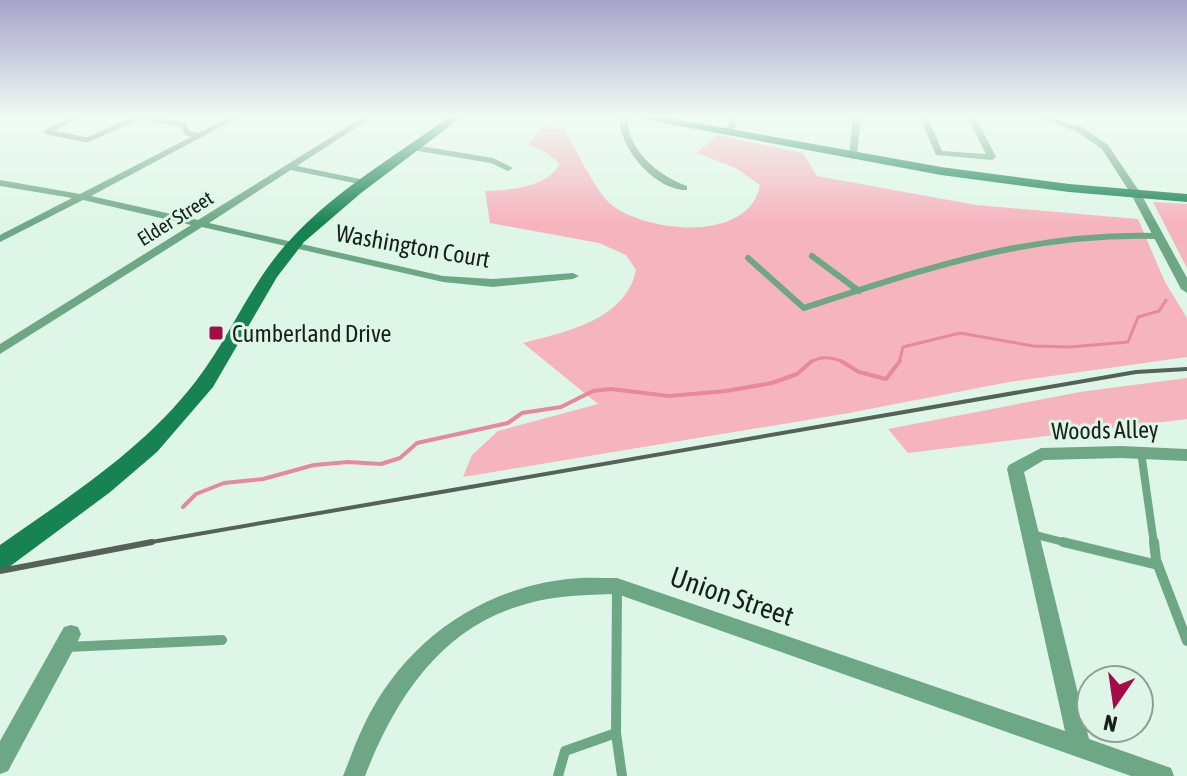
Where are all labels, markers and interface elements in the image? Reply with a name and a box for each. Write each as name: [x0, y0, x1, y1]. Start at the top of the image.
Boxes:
street label: Elder Street: [133, 186, 217, 250]
street label: Washington Court: [334, 219, 492, 273]
place label: Cumberland Drive: [232, 320, 391, 347]
marker: Cumberland Drive: [207, 324, 225, 342]
street label: Woods Alley: [1051, 416, 1159, 444]
street label: Union Street: [666, 560, 798, 632]
north arrow: [1075, 664, 1155, 744]
text: N: [1101, 709, 1120, 738]

